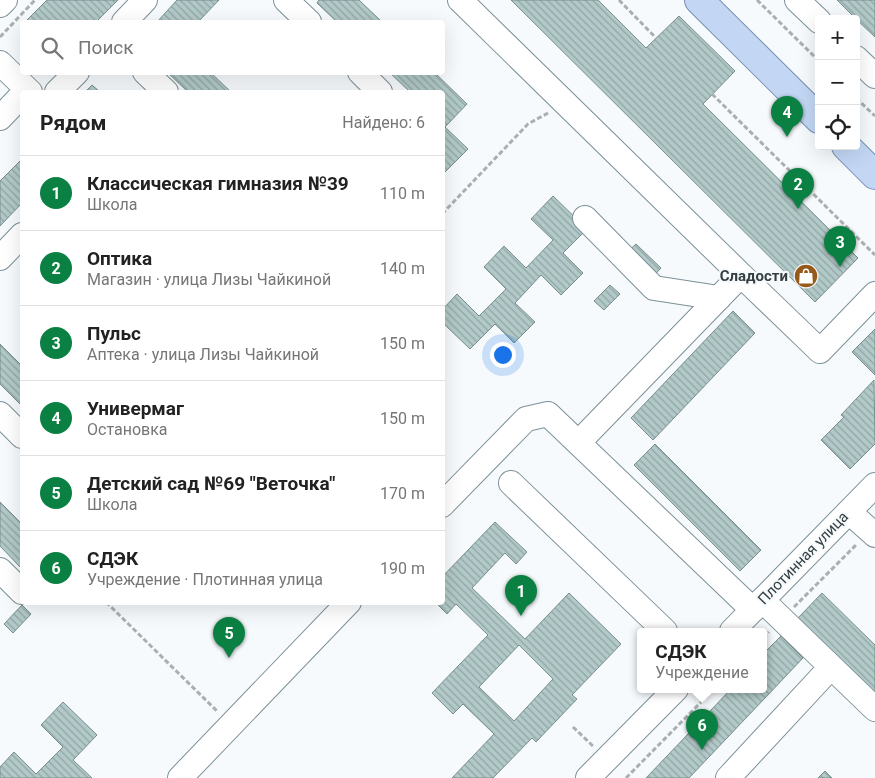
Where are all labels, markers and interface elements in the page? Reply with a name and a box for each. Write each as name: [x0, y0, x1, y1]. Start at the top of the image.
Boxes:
map controls: [815, 15, 860, 150]
button: +: [815, 15, 860, 60]
search box: [20, 20, 445, 75]
icon: search: [38, 34, 66, 62]
text: Поиск: [78, 36, 134, 59]
button: −: [815, 60, 860, 105]
pin: 4: [771, 96, 803, 137]
button: locate: [815, 105, 860, 150]
text: Рядом: [40, 111, 106, 135]
text: Найдено: 6: [342, 113, 425, 132]
pin: 2: [782, 168, 814, 209]
text: Классическая гимназия №39: [87, 172, 349, 195]
text: 1: [51, 184, 61, 203]
text: 110 m: [380, 184, 425, 203]
text: Школа: [87, 195, 138, 214]
pin: 3: [824, 226, 856, 267]
text: Оптика: [87, 247, 152, 270]
text: 2: [51, 259, 61, 278]
text: 140 m: [380, 259, 425, 278]
shop icon: Сладости: [793, 263, 819, 289]
place label: Сладости: [720, 267, 788, 285]
text: Магазин · улица Лизы Чайкиной: [87, 270, 331, 289]
text: Пульс: [87, 322, 141, 345]
text: 3: [51, 334, 61, 353]
text: 150 m: [380, 334, 425, 353]
your location: [490, 342, 516, 368]
text: Аптека · улица Лизы Чайкиной: [87, 345, 319, 364]
text: Универмаг: [87, 397, 184, 420]
text: 4: [51, 409, 61, 428]
text: 150 m: [380, 409, 425, 428]
text: Остановка: [87, 420, 168, 439]
text: Детский сад №69 "Веточка": [87, 472, 335, 495]
text: 5: [51, 484, 61, 503]
text: 170 m: [380, 484, 425, 503]
text: Школа: [87, 495, 138, 514]
street label: Плотинная улица: [754, 508, 852, 608]
text: СДЭК: [87, 547, 138, 570]
text: 6: [51, 559, 61, 578]
text: 190 m: [380, 559, 425, 578]
text: Учреждение · Плотинная улица: [87, 570, 323, 589]
pin: 1: [505, 575, 537, 616]
pin: 5: [213, 617, 245, 658]
popup: [637, 628, 767, 693]
text: СДЭК: [655, 640, 706, 663]
text: Учреждение: [655, 663, 749, 682]
pin: 6: [686, 709, 718, 750]

